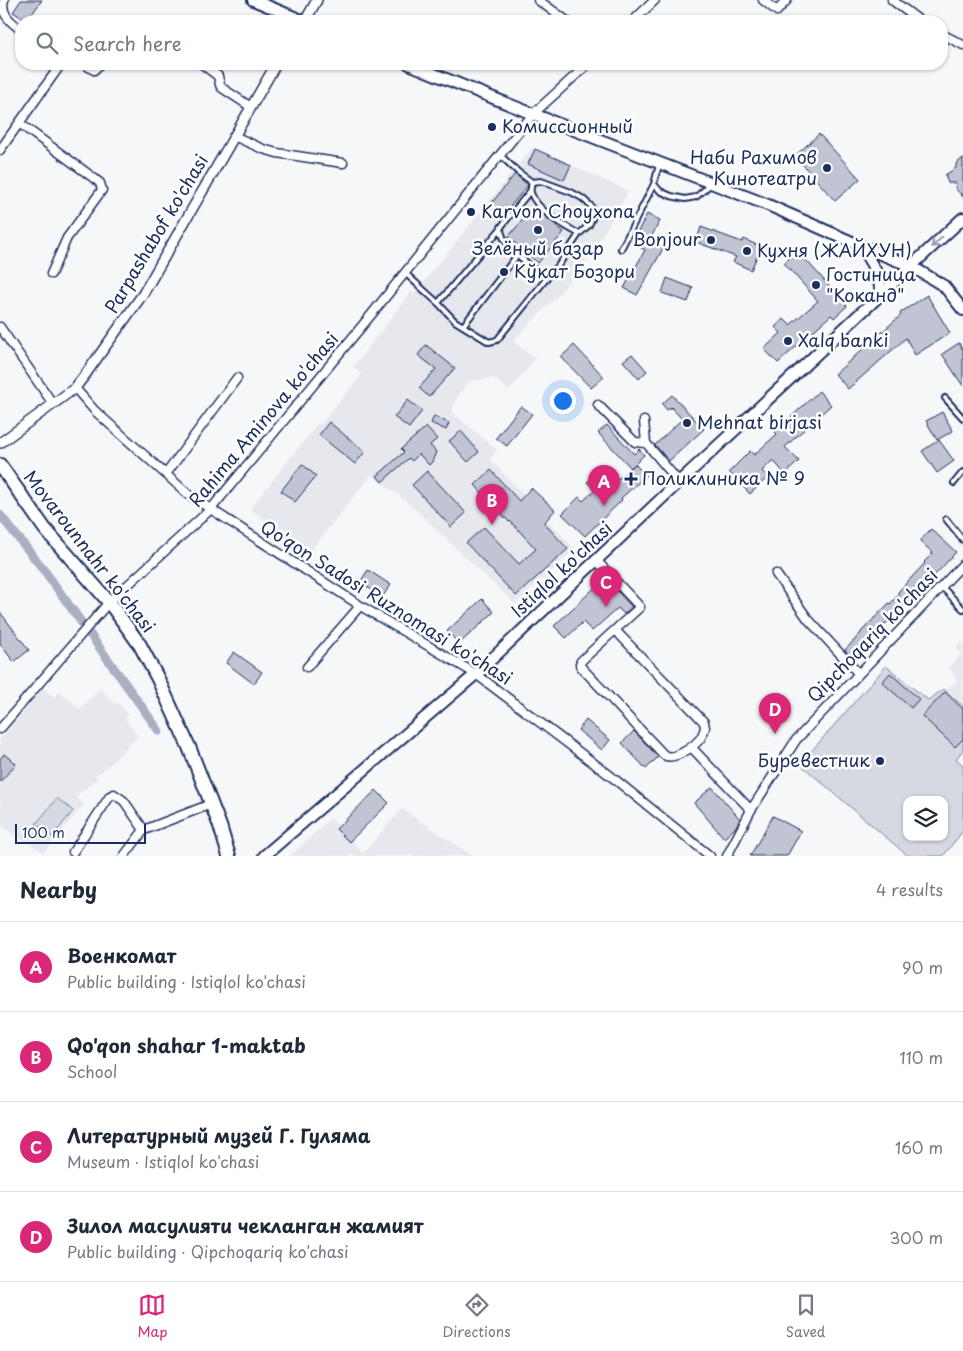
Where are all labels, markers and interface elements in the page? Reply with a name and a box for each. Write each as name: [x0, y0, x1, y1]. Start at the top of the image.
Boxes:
search box: [15, 15, 948, 70]
icon: search: [33, 29, 61, 57]
text: Search here: [73, 29, 182, 57]
place label: Комиссионный: [502, 112, 633, 139]
marker: Комиссионный: [486, 121, 498, 133]
place label: Наби Рахимов Кинотеатри: [690, 143, 817, 191]
street label: Parpashabof ko'chasi: [97, 149, 214, 318]
marker: Наби Рахимов Кинотеатри: [821, 162, 833, 174]
place label: Karvon Choyxona: [481, 197, 635, 224]
marker: Karvon Choyxona: [465, 206, 477, 218]
marker: Зелёный базар: [532, 224, 544, 236]
place label: Bonjour: [632, 225, 702, 252]
place label: Зелёный базар: [472, 234, 604, 261]
marker: Bonjour: [705, 234, 717, 246]
place label: Кухня (ЖАЙХУН): [757, 236, 912, 263]
one-way arrow: [931, 236, 943, 248]
marker: Кухня (ЖАЙХУН): [741, 245, 753, 257]
place label: Кўкат Бозори: [514, 257, 635, 284]
place label: Гостиница "Коканд": [826, 260, 916, 308]
marker: Кўкат Бозори: [498, 266, 510, 278]
marker: Гостиница "Коканд": [810, 279, 822, 291]
street label: Rahima Aminova ko'chasi: [182, 326, 344, 512]
place label: Xalq banki: [798, 326, 889, 353]
marker: Xalq banki: [782, 335, 794, 347]
your location: [550, 388, 576, 414]
place label: Mehnat birjasi: [697, 408, 822, 435]
marker: Mehnat birjasi: [681, 417, 693, 429]
street label: Movarounnahr ko'chasi: [18, 464, 162, 638]
place label: Поликлиника № 9: [642, 464, 805, 491]
pin: A: [588, 465, 620, 506]
marker: Поликлиника № 9: [624, 472, 638, 486]
pin: B: [476, 484, 508, 525]
street label: Qo'qon Sadosi Ruznomasi ko'chasi: [256, 513, 518, 691]
street label: Istiqlol ko'chasi: [504, 515, 618, 623]
street label: Qipchoqariq ko'chasi: [800, 562, 943, 708]
pin: C: [590, 566, 622, 607]
pin: D: [759, 693, 791, 734]
place label: Буревестник: [758, 746, 870, 773]
marker: Буревестник: [874, 755, 886, 767]
map controls: [903, 796, 948, 841]
button: layers: [903, 796, 948, 841]
scale bar: [15, 821, 146, 844]
text: 100 m: [22, 822, 65, 843]
text: Nearby: [20, 873, 97, 905]
text: 4 results: [876, 877, 943, 901]
text: Военкомат: [67, 941, 176, 969]
text: A: [30, 955, 42, 979]
text: 90 m: [902, 955, 943, 979]
text: Public building · Istiqlol ko'chasi: [67, 969, 306, 993]
text: Qo'qon shahar 1-maktab: [67, 1031, 306, 1059]
text: B: [31, 1045, 41, 1069]
text: 110 m: [900, 1045, 943, 1069]
text: School: [67, 1059, 117, 1083]
text: Литературный музей Г. Гуляма: [67, 1121, 371, 1149]
text: C: [30, 1135, 42, 1159]
text: 160 m: [895, 1135, 943, 1159]
text: Museum · Istiqlol ko'chasi: [67, 1149, 259, 1173]
text: Зилол масулияти чекланган жамият: [67, 1211, 424, 1239]
text: D: [30, 1225, 42, 1249]
text: 300 m: [889, 1225, 943, 1249]
text: Public building · Qipchoqariq ko'chasi: [67, 1239, 349, 1263]
tab: Map: [138, 1291, 167, 1342]
tab: Directions: [443, 1291, 511, 1342]
tab: Saved: [786, 1291, 825, 1342]

